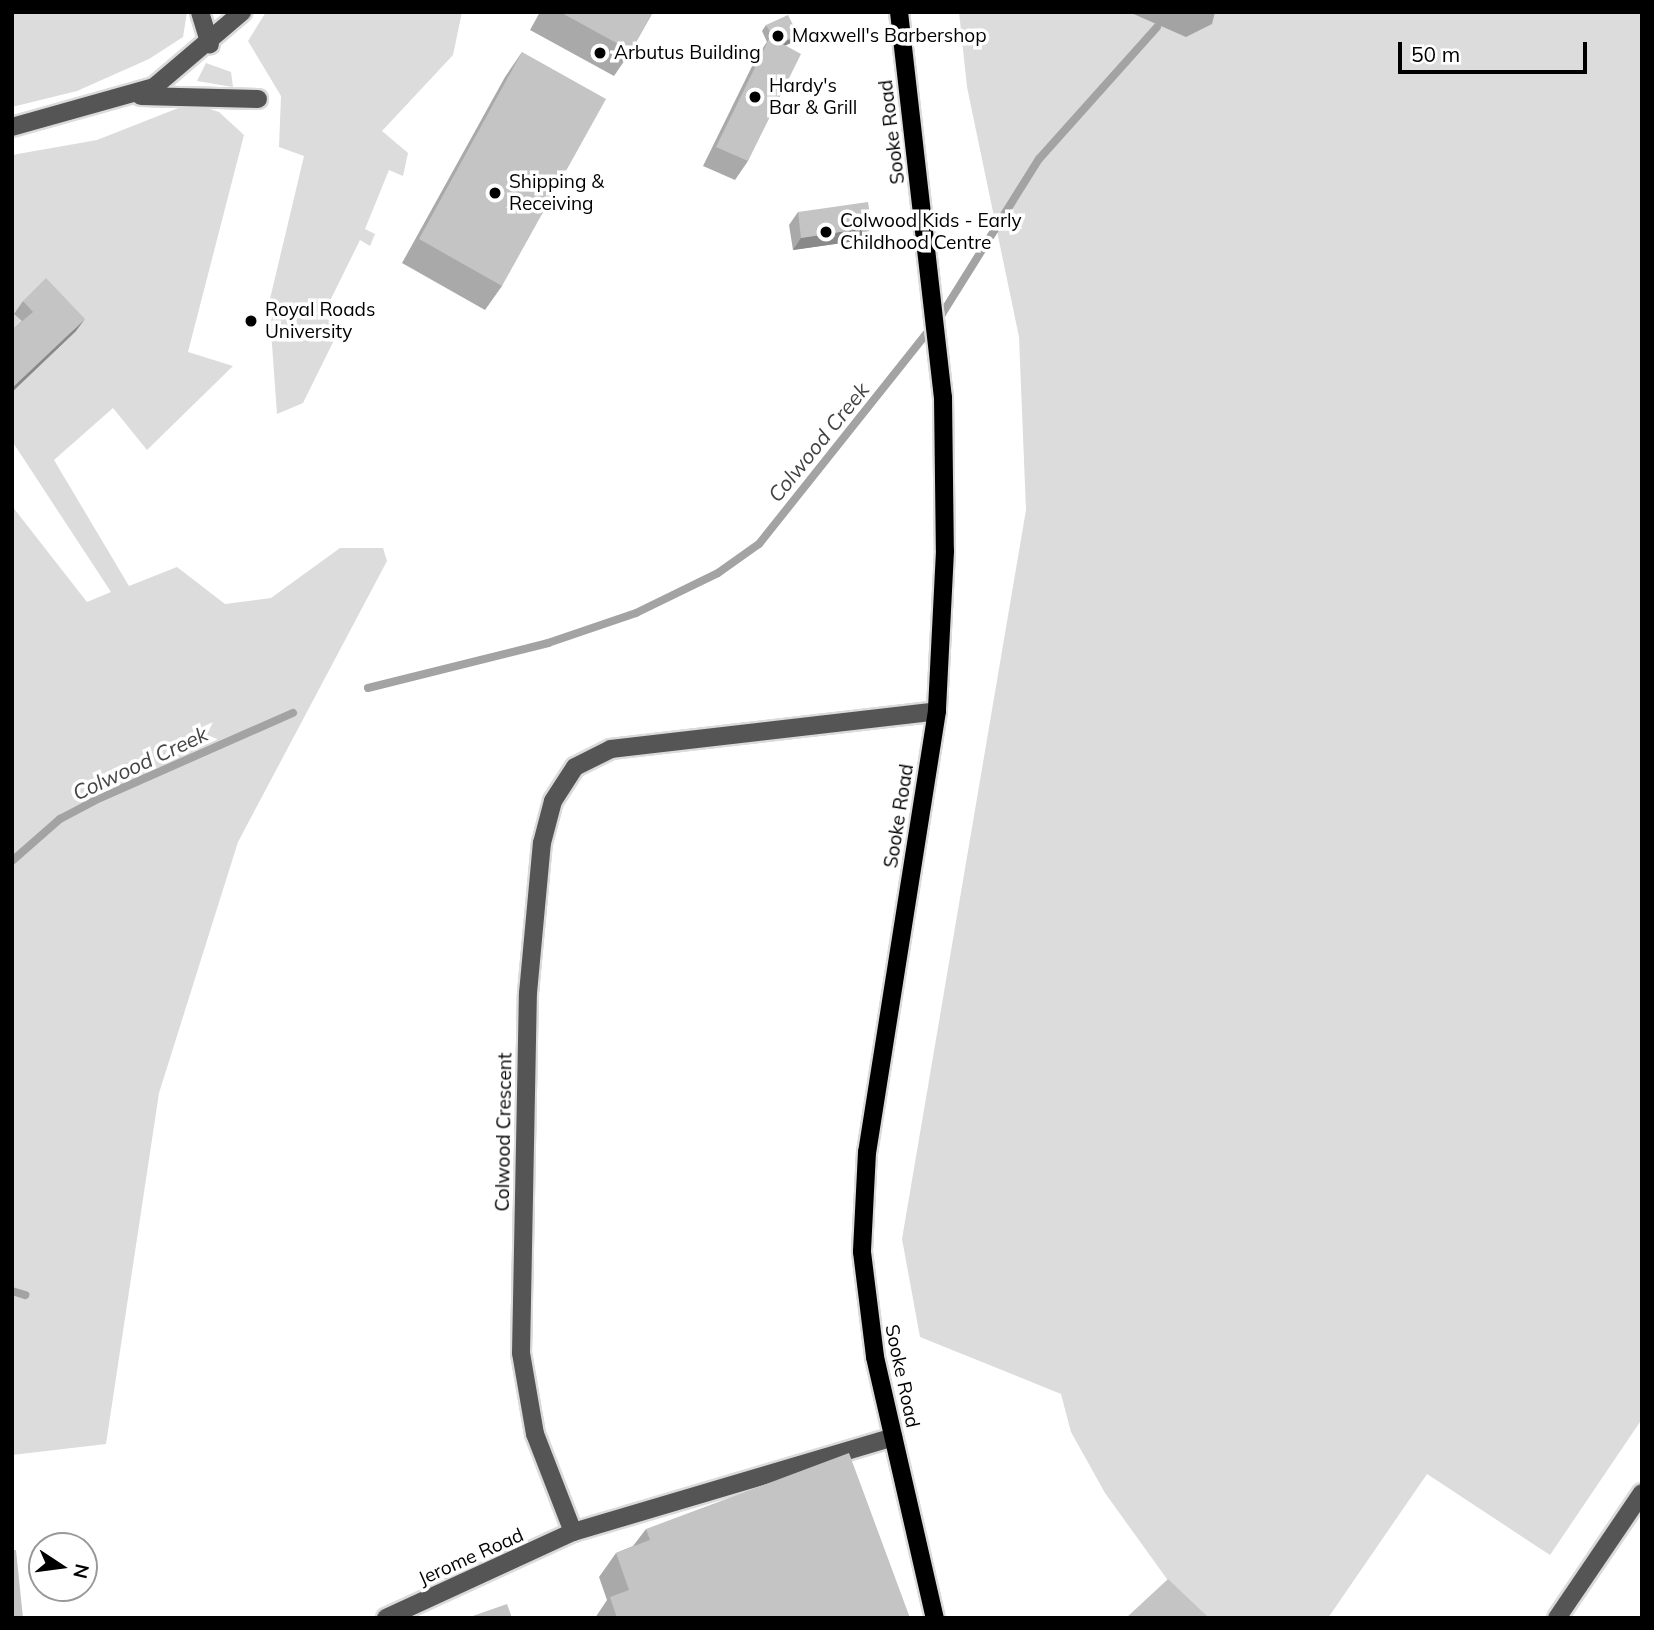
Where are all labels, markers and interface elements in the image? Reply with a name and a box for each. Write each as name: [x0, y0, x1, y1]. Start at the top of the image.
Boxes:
place label: Maxwell's Barbershop: [792, 25, 987, 47]
marker: Maxwell's Barbershop: [770, 28, 786, 44]
scale bar: [1402, 28, 1591, 72]
text: 50 m: [1411, 41, 1460, 67]
place label: Arbutus Building: [614, 42, 761, 64]
marker: Arbutus Building: [592, 45, 608, 61]
place label: Hardy's Bar & Grill: [769, 75, 857, 119]
street label: Sooke Road: [874, 79, 910, 185]
marker: Hardy's Bar & Grill: [747, 89, 763, 105]
place label: Shipping & Receiving: [509, 171, 604, 215]
marker: Shipping & Receiving: [487, 185, 503, 201]
place label: Colwood Kids - Early Childhood Centre: [840, 210, 1022, 254]
marker: Colwood Kids - Early Childhood Centre: [818, 224, 834, 240]
place label: Royal Roads University: [265, 299, 375, 343]
marker: Royal Roads University: [243, 313, 259, 329]
water label: Colwood Creek: [762, 377, 874, 507]
water label: Colwood Creek: [68, 721, 212, 805]
street label: Sooke Road: [880, 762, 918, 870]
street label: Colwood Crescent: [491, 1052, 517, 1212]
street label: Sooke Road: [880, 1322, 924, 1430]
street label: Jerome Road: [415, 1524, 527, 1590]
north arrow: [28, 1532, 98, 1602]
text: N: [68, 1562, 95, 1581]

